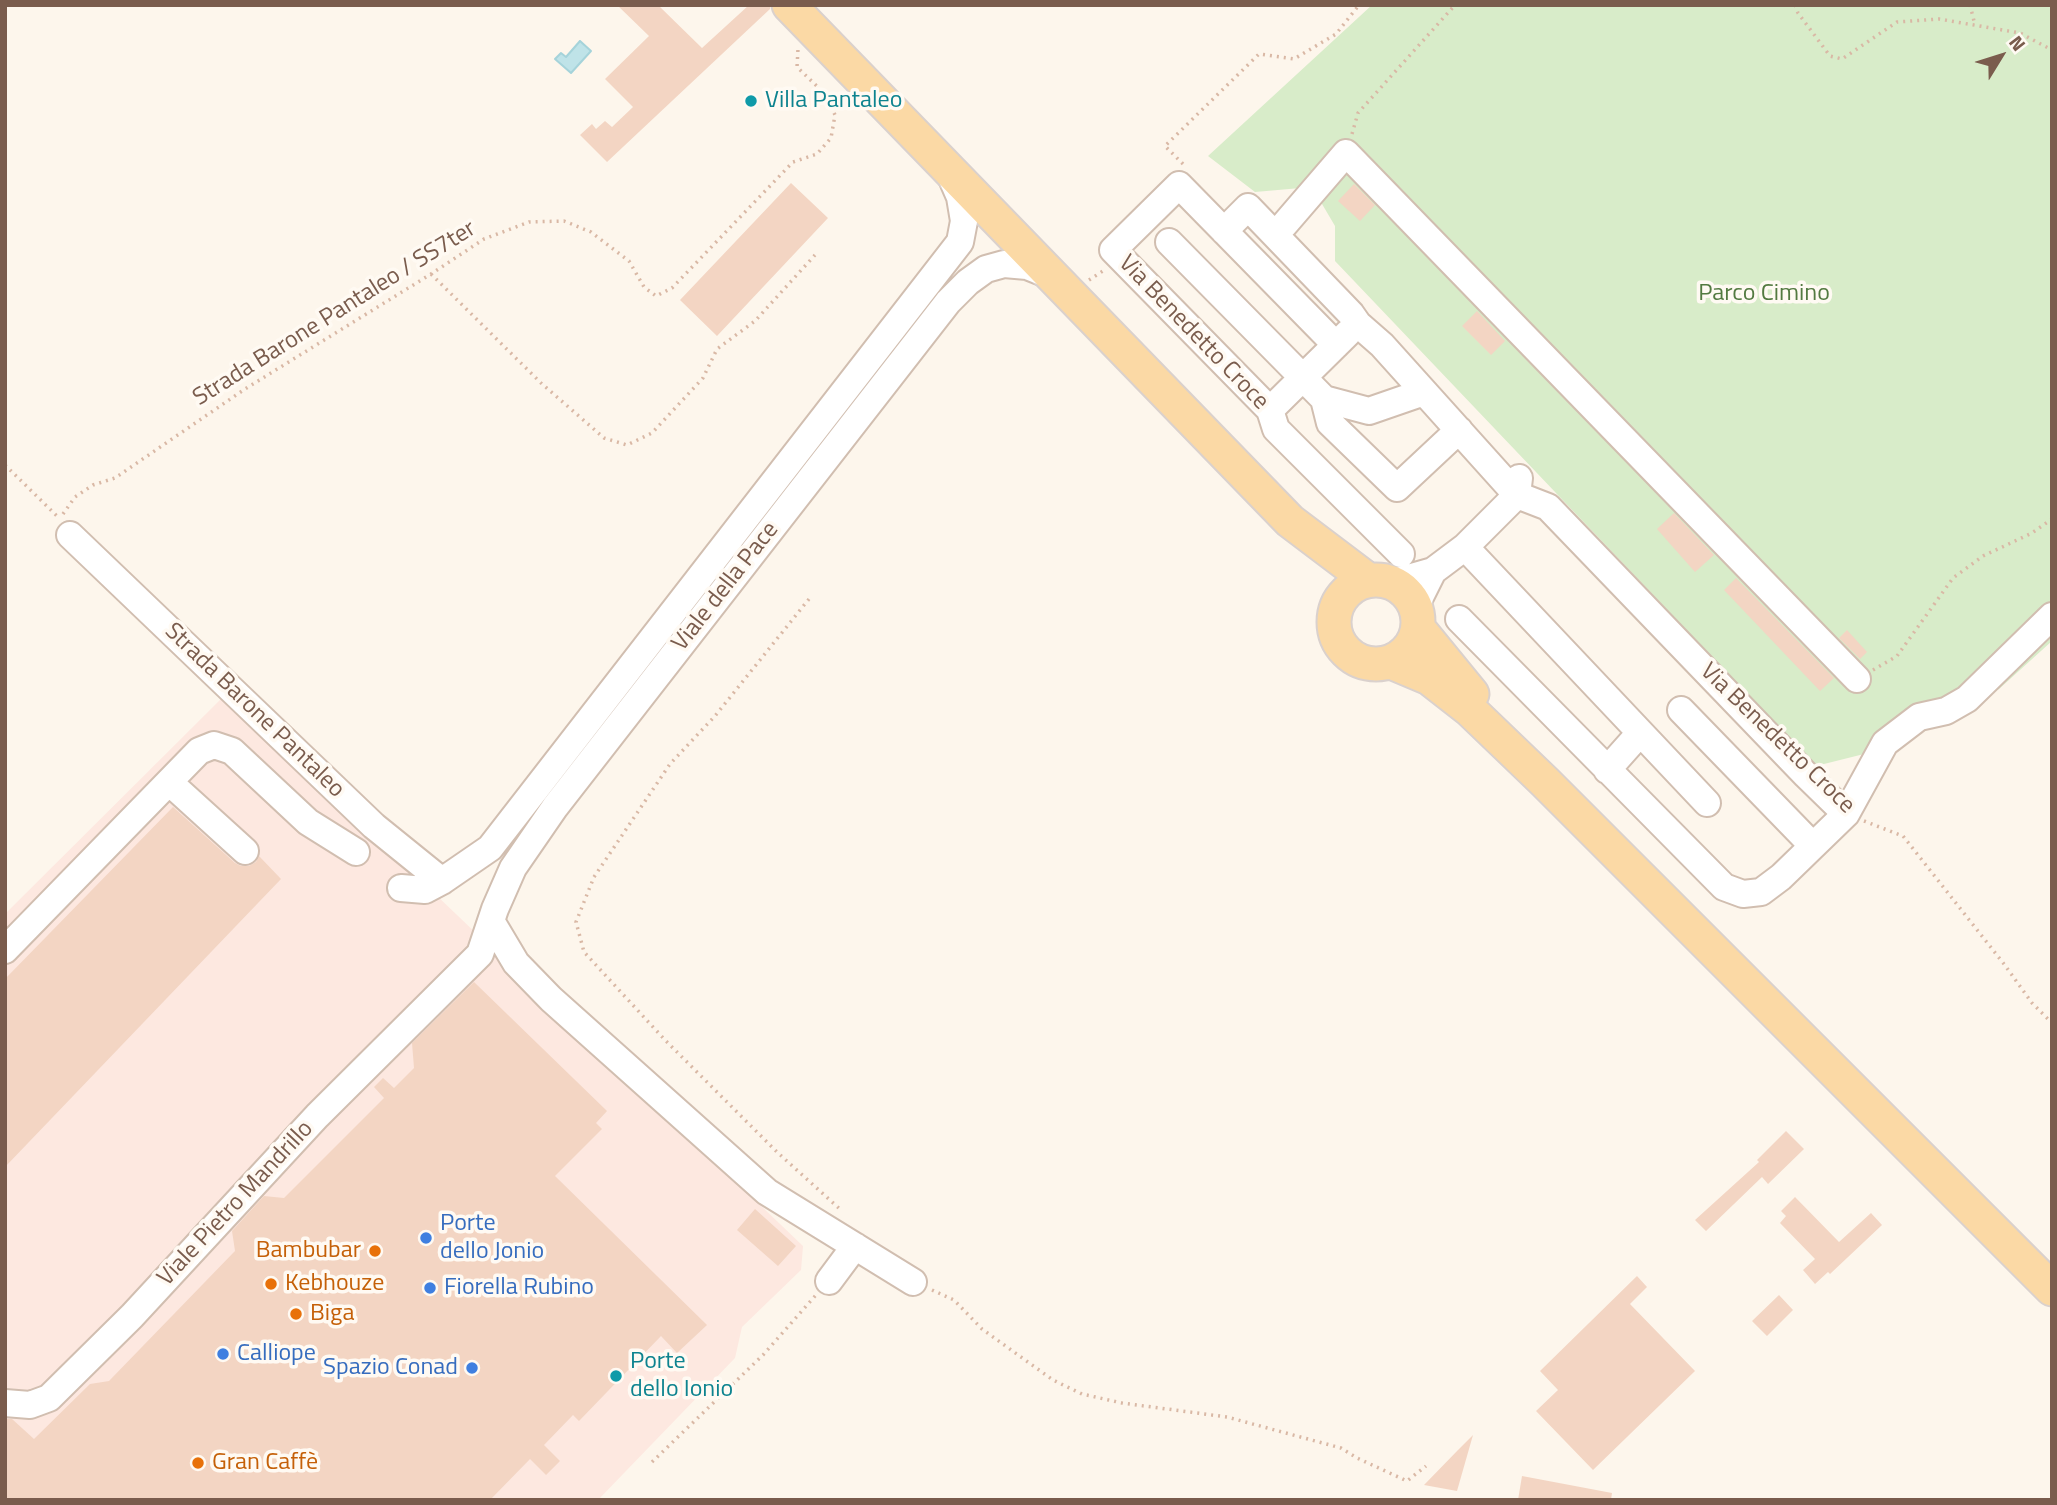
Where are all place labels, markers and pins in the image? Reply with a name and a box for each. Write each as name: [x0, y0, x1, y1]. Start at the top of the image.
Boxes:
place label: Villa Pantaleo: [765, 87, 902, 115]
marker: Villa Pantaleo: [743, 93, 759, 109]
place label: Porte dello Jonio: [440, 1210, 544, 1266]
marker: Porte dello Jonio: [418, 1230, 434, 1246]
place label: Bambubar: [256, 1237, 361, 1265]
marker: Bambubar: [367, 1243, 383, 1259]
place label: Kebhouze: [285, 1270, 384, 1298]
place label: Fiorella Rubino: [444, 1274, 594, 1302]
marker: Kebhouze: [263, 1276, 279, 1292]
marker: Fiorella Rubino: [422, 1280, 438, 1296]
place label: Biga: [310, 1300, 354, 1328]
marker: Biga: [288, 1306, 304, 1322]
place label: Calliope: [237, 1340, 316, 1368]
marker: Calliope: [215, 1346, 231, 1362]
place label: Porte dello Ionio: [630, 1348, 733, 1404]
place label: Spazio Conad: [323, 1354, 458, 1382]
marker: Spazio Conad: [464, 1360, 480, 1376]
marker: Porte dello Ionio: [608, 1368, 624, 1384]
place label: Gran Caffè: [212, 1449, 318, 1477]
marker: Gran Caffè: [190, 1455, 206, 1471]

